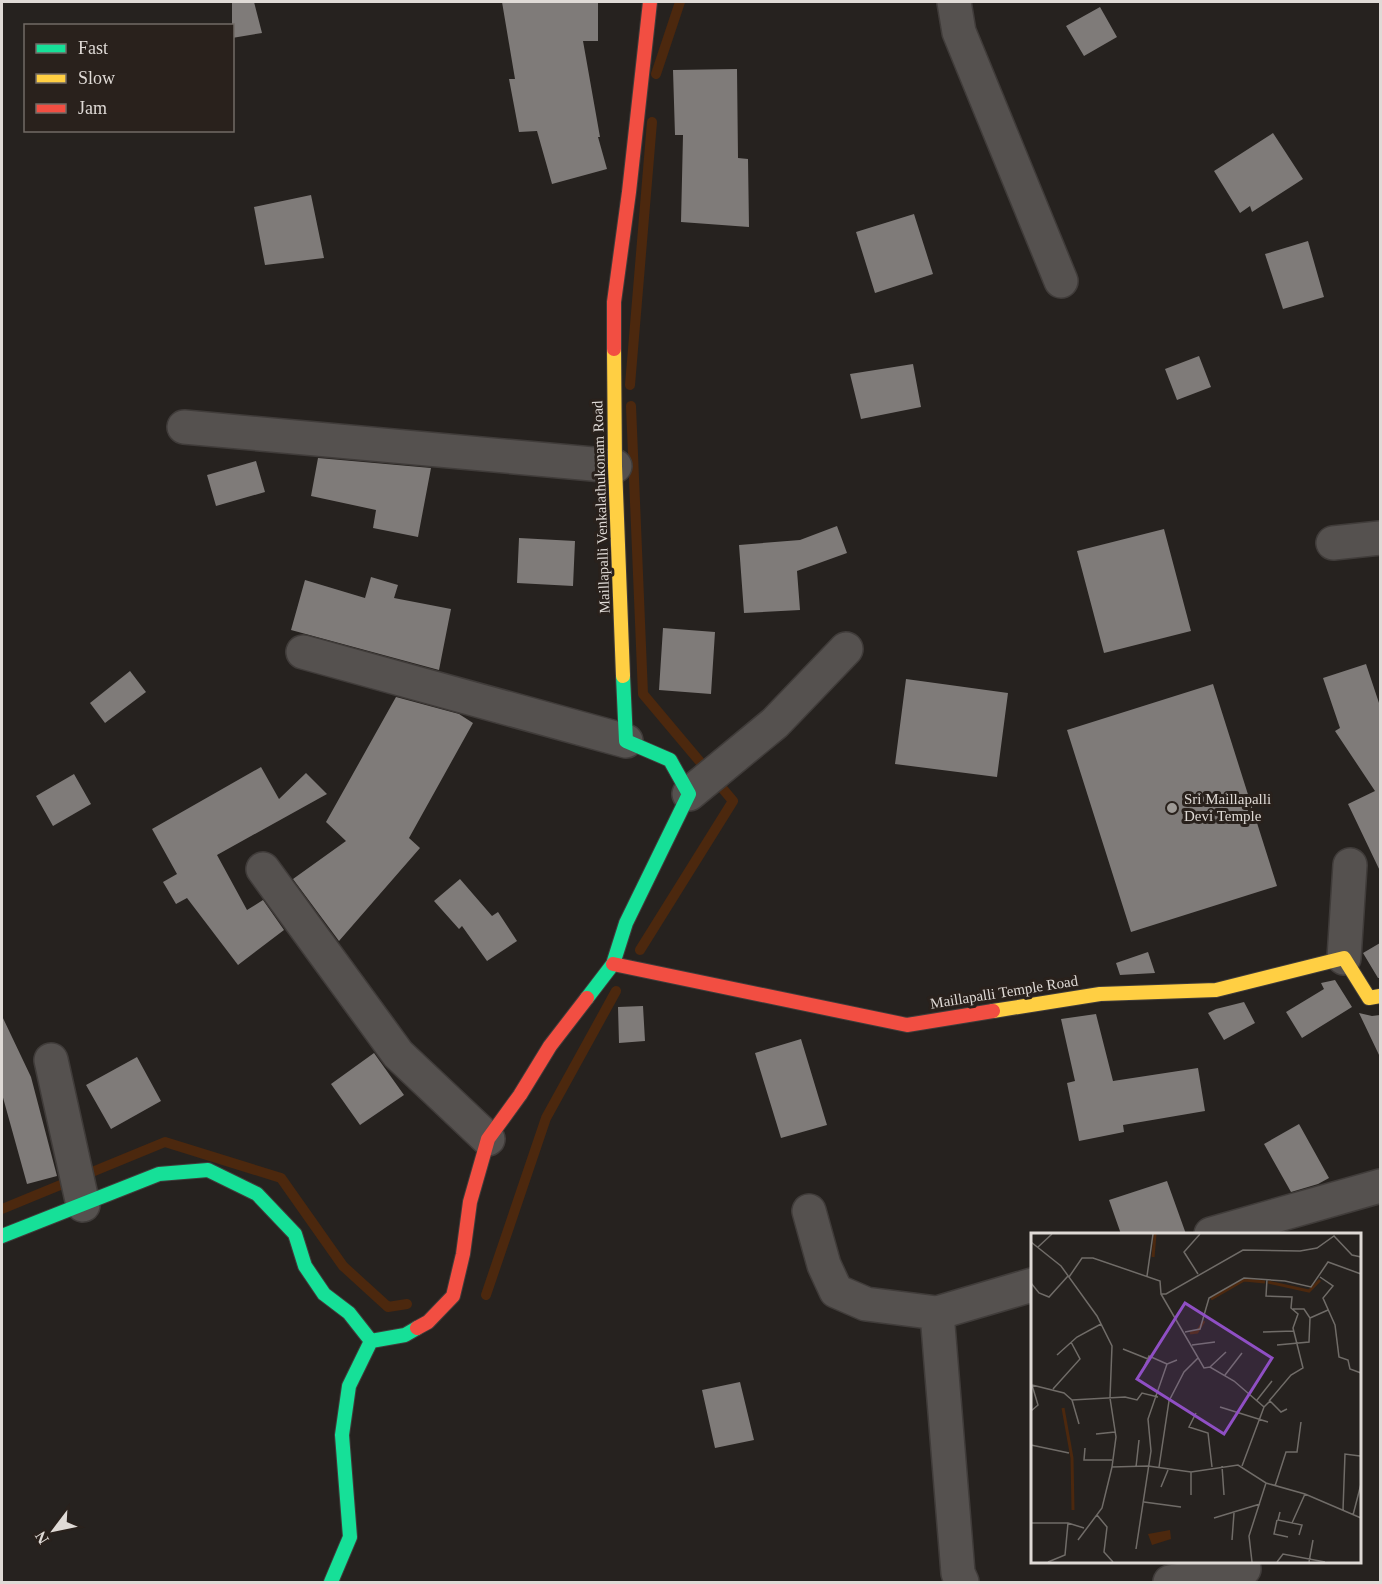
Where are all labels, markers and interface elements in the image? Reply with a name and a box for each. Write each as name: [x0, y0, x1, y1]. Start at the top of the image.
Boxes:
legend: [24, 24, 234, 132]
text: Fast: [78, 38, 108, 58]
text: Slow: [78, 68, 115, 88]
text: Jam: [78, 98, 107, 118]
street label: Maillapalli Venkalathukonam Road: [589, 400, 613, 614]
place label: Sri Maillapalli Devi Temple: [1184, 791, 1271, 824]
marker: Sri Maillapalli Devi Temple: [1165, 801, 1179, 815]
street label: Maillapalli Temple Road: [929, 972, 1080, 1012]
inset map: [1031, 1233, 1361, 1563]
north arrow: [24, 1500, 84, 1560]
text: N: [31, 1528, 52, 1547]

